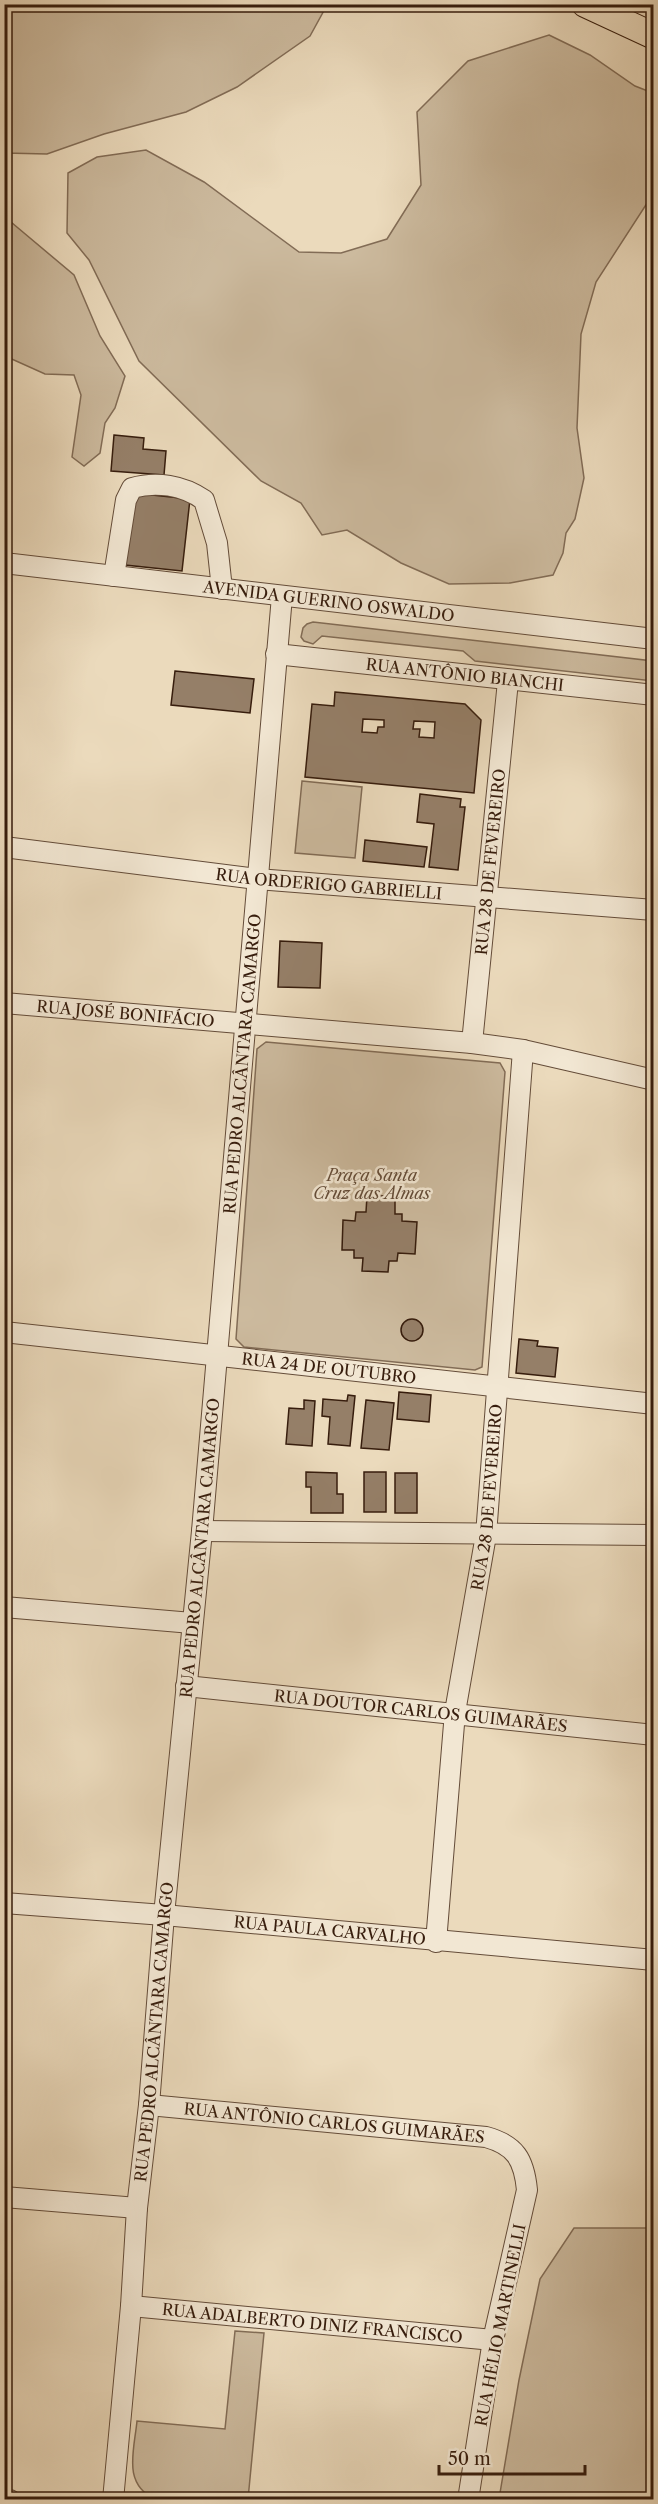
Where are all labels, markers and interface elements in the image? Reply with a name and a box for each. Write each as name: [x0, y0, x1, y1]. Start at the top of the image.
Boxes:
street label: AVENIDA GUERINO OSWALDO: [201, 576, 456, 626]
street label: RUA ANTÔNIO BIANCHI: [365, 654, 565, 695]
street label: RUA 28 DE FEVEREIRO: [471, 768, 509, 956]
street label: RUA ORDERIGO GABRIELLI: [215, 864, 443, 903]
street label: RUA PEDRO ALCÂNTARA CAMARGO: [219, 913, 265, 1215]
street label: RUA JOSÉ BONIFÁCIO: [36, 996, 215, 1031]
park label: Praça Santa Cruz das Almas: [313, 1165, 431, 1203]
street label: RUA 24 DE OUTUBRO: [241, 1348, 417, 1388]
street label: RUA PEDRO ALCÂNTARA CAMARGO: [176, 1397, 223, 1699]
street label: RUA 28 DE FEVEREIRO: [466, 1403, 506, 1592]
street label: RUA DOUTOR CARLOS GUIMARÃES: [273, 1685, 568, 1736]
street label: RUA PEDRO ALCÂNTARA CAMARGO: [130, 1881, 177, 2183]
street label: RUA PAULA CARVALHO: [233, 1911, 427, 1949]
street label: RUA ANTÔNIO CARLOS GUIMARÃES: [183, 2098, 485, 2147]
street label: RUA HÉLIO MARTINELLI: [471, 2222, 529, 2428]
street label: RUA ADALBERTO DINIZ FRANCISCO: [161, 2299, 463, 2347]
scale bar: [439, 2438, 584, 2476]
text: 50 m: [448, 2448, 491, 2470]

